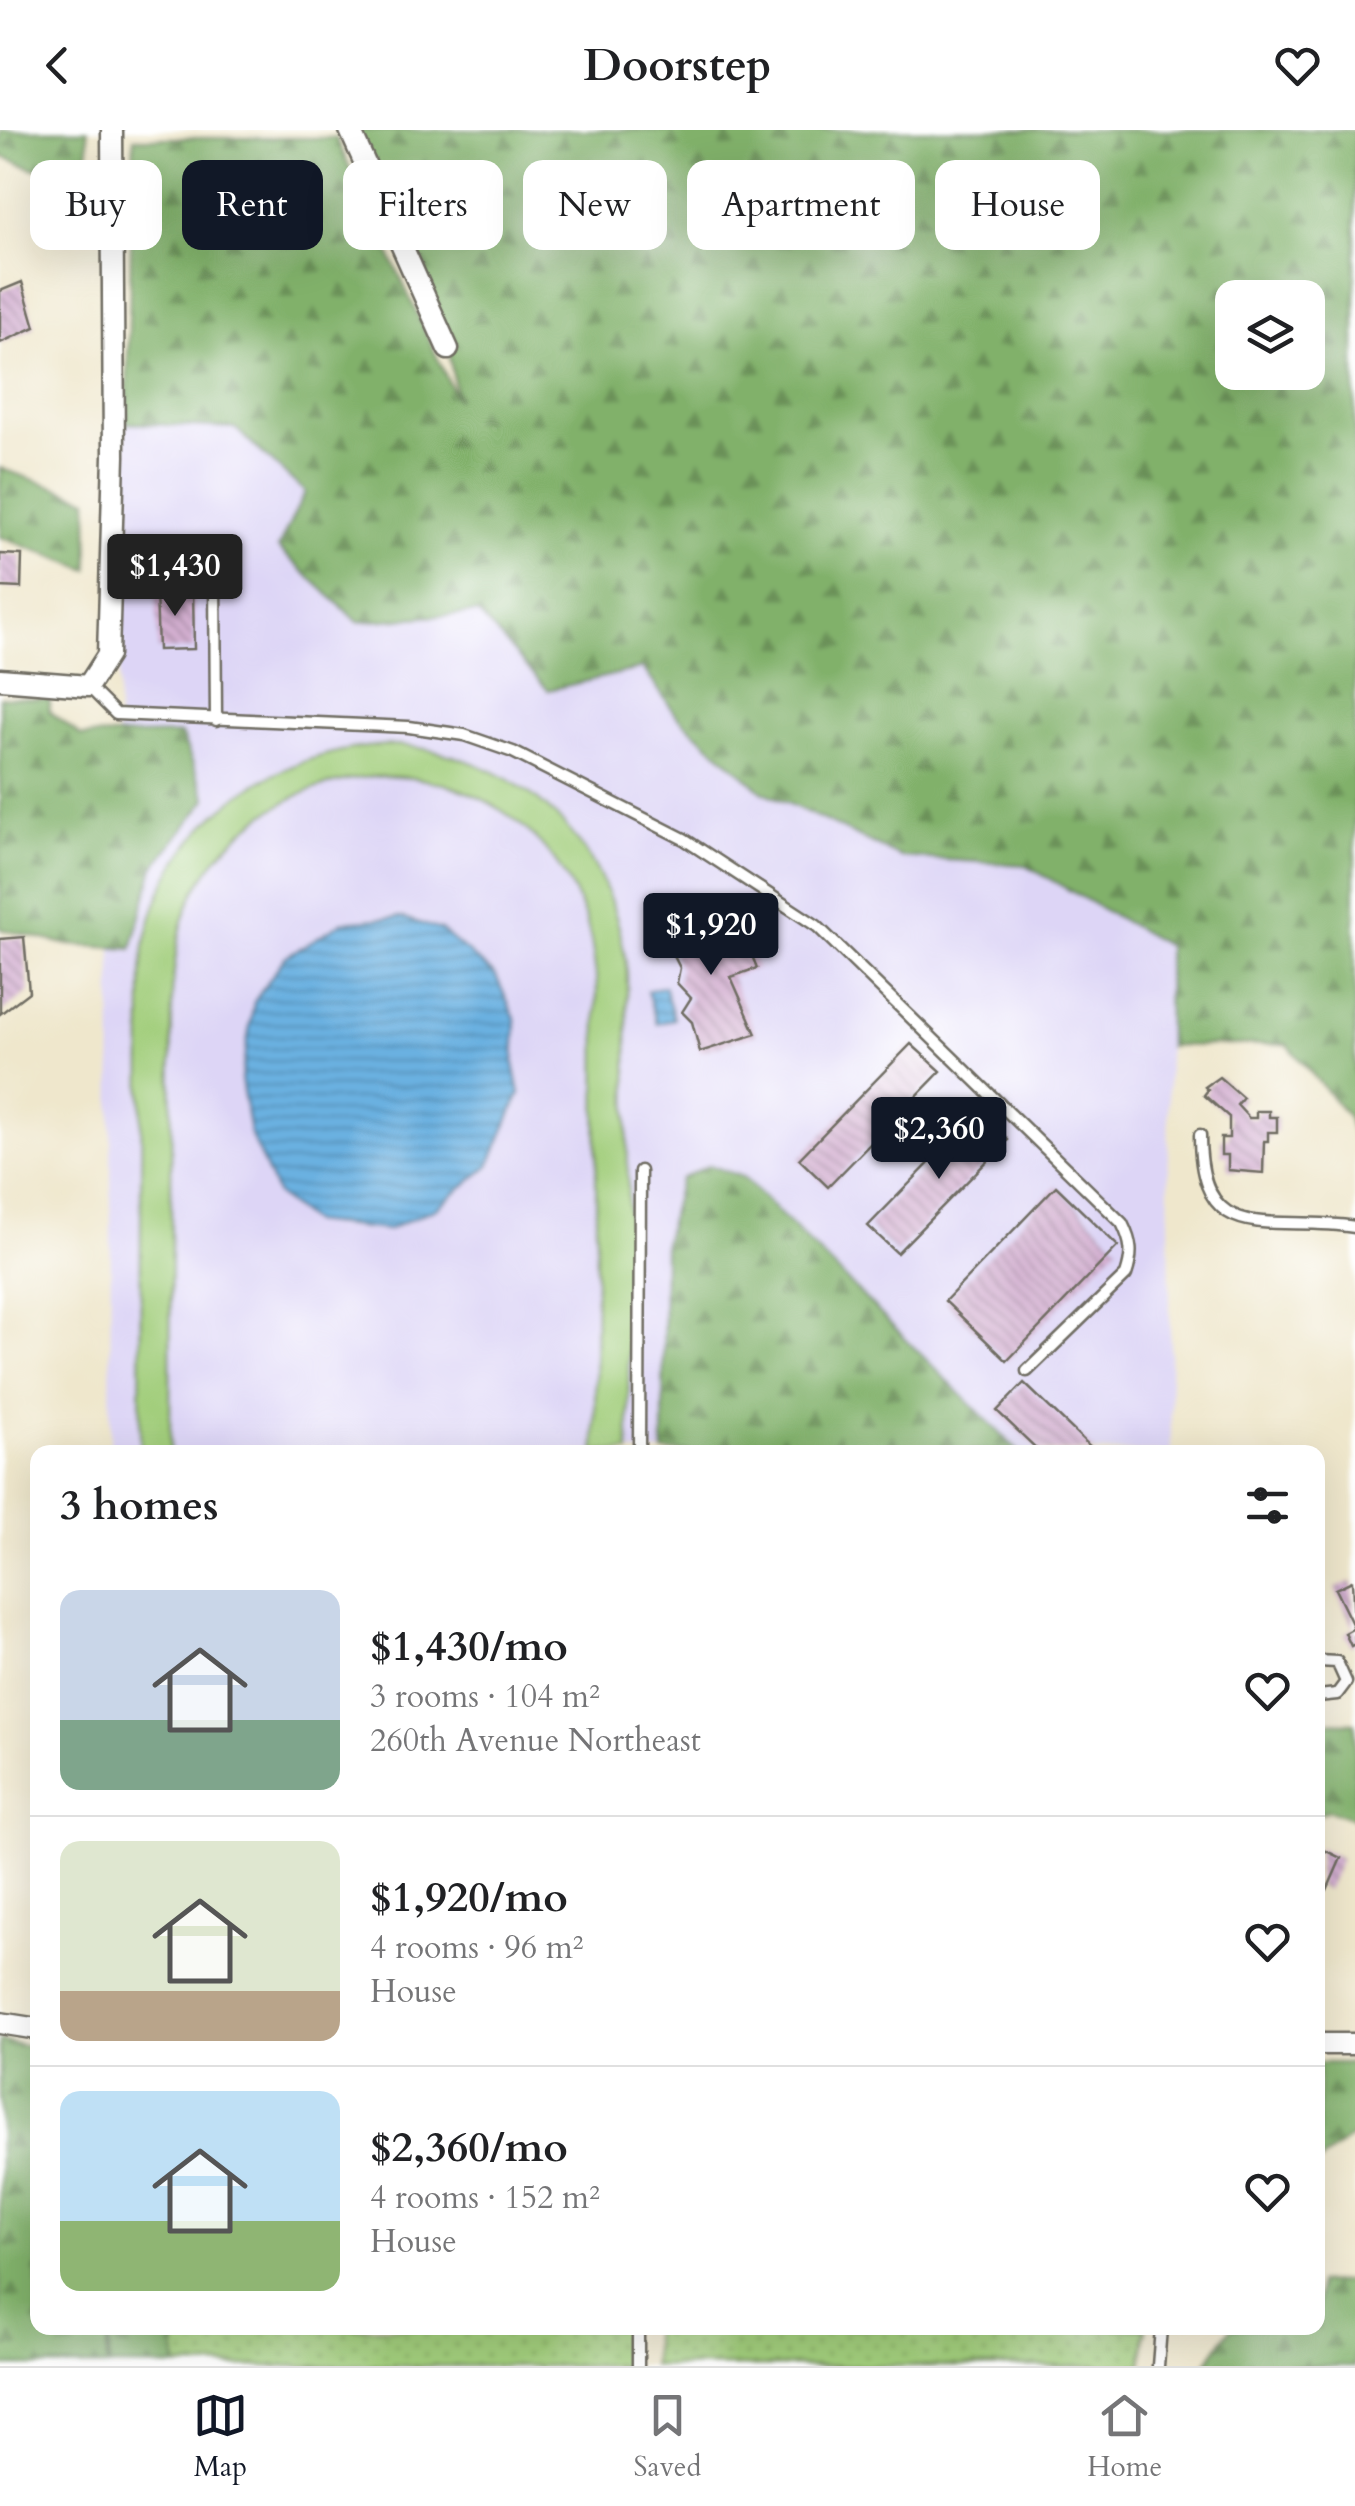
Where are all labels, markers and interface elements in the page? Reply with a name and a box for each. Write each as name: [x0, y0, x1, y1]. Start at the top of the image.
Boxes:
text: Doorstep: [583, 35, 772, 96]
icon: back: [30, 38, 85, 93]
icon: heart: [1270, 38, 1325, 93]
chip: Buy: [30, 160, 162, 250]
chip: Rent: [182, 160, 323, 250]
chip: Filters: [343, 160, 503, 250]
chip: New: [523, 160, 667, 250]
chip: Apartment: [687, 160, 915, 250]
chip: House: [935, 160, 1100, 250]
map controls: [1215, 280, 1325, 390]
button: layers: [1215, 280, 1325, 390]
pin: $1,430: [94, 534, 256, 619]
text: $1,430: [129, 544, 221, 588]
pin: $1,920: [630, 893, 792, 978]
text: $1,920: [665, 903, 757, 947]
pin: $2,360: [858, 1097, 1020, 1182]
text: $2,360: [893, 1107, 985, 1151]
text: 3 homes: [60, 1477, 218, 1534]
icon: filters: [1240, 1478, 1295, 1533]
text: $1,430/mo: [370, 1618, 568, 1675]
icon: home: [140, 1630, 260, 1750]
icon: heart: [1240, 1663, 1295, 1718]
text: 3 rooms · 104 m²: [370, 1675, 600, 1719]
text: 260th Avenue Northeast: [370, 1719, 701, 1763]
text: $1,920/mo: [370, 1869, 568, 1926]
icon: home: [140, 1881, 260, 2001]
icon: heart: [1240, 1914, 1295, 1969]
text: 4 rooms · 96 m²: [370, 1926, 583, 1970]
text: House: [370, 1970, 457, 2014]
text: $2,360/mo: [370, 2119, 568, 2176]
icon: home: [140, 2131, 260, 2251]
icon: heart: [1240, 2164, 1295, 2219]
text: 4 rooms · 152 m²: [370, 2176, 600, 2220]
text: House: [370, 2220, 457, 2264]
tab: Map: [193, 2388, 248, 2486]
tab: Saved: [634, 2388, 701, 2486]
tab: Home: [1087, 2388, 1162, 2486]

